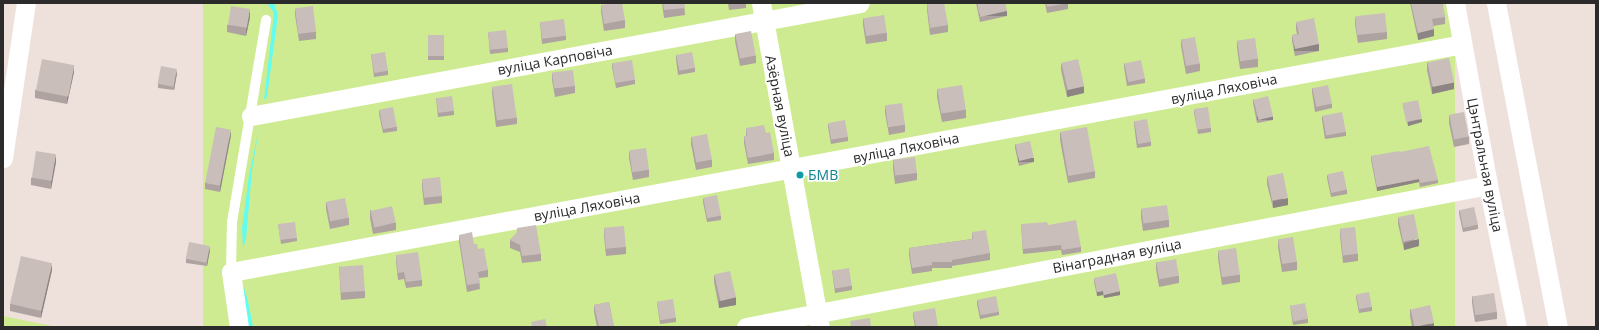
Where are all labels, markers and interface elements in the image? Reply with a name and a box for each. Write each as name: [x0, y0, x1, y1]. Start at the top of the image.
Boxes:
street label: вуліца Карповіча: [496, 42, 614, 78]
street label: Азёрная вуліца: [762, 54, 798, 158]
street label: вуліца Ляховіча: [1169, 70, 1279, 108]
street label: Цэнтральная вуліца: [1464, 96, 1506, 234]
street label: вуліца Ляховіча: [851, 129, 961, 167]
place label: БМВ: [808, 167, 838, 183]
marker: БМВ: [795, 170, 805, 180]
street label: вуліца Ляховіча: [532, 189, 642, 225]
street label: Вінаградная вуліца: [1051, 235, 1183, 277]

